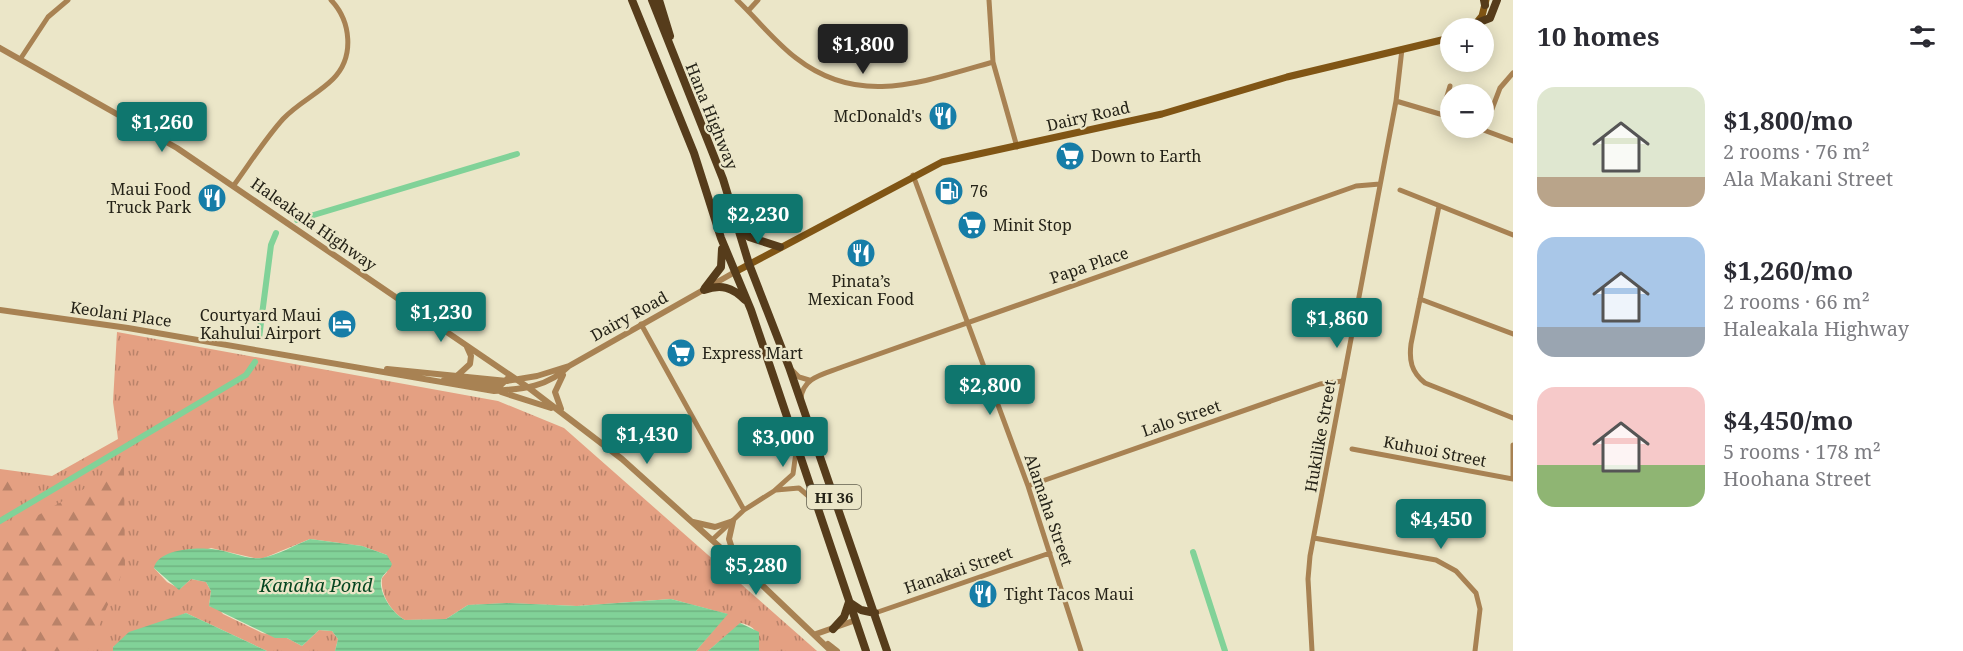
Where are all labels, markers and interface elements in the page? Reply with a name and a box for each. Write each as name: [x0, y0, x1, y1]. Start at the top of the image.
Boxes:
map controls: [1440, 18, 1494, 138]
button: +: [1440, 18, 1494, 72]
text: 10 homes: [1537, 18, 1659, 54]
icon: filters: [1906, 20, 1939, 53]
pin: $1,800: [814, 24, 912, 75]
text: $1,800: [832, 30, 894, 57]
street label: Hana Highway: [681, 59, 744, 174]
button: −: [1440, 84, 1494, 138]
street label: Dairy Road: [1044, 96, 1132, 136]
restaurant icon: McDonald's: [927, 100, 959, 132]
pin: $1,260: [113, 102, 211, 153]
text: $1,800/mo: [1723, 102, 1853, 138]
place label: McDonald's: [833, 105, 922, 127]
text: $1,260: [131, 108, 193, 135]
icon: home: [1585, 111, 1657, 183]
text: 2 rooms · 76 m²: [1723, 138, 1870, 165]
supermarket icon: Down to Earth: [1054, 140, 1086, 172]
place label: Down to Earth: [1091, 145, 1201, 167]
text: Ala Makani Street: [1723, 165, 1893, 192]
street label: Haleakala Highway: [247, 172, 382, 276]
fuel station icon: 76: [933, 175, 965, 207]
place label: Maui Food Truck Park: [107, 178, 192, 218]
place label: 76: [970, 180, 988, 202]
restaurant icon: Maui Food Truck Park: [196, 182, 228, 214]
pin: $2,230: [709, 194, 807, 245]
text: $2,230: [727, 200, 789, 227]
supermarket icon: Minit Stop: [956, 209, 988, 241]
place label: Minit Stop: [993, 214, 1072, 236]
restaurant icon: Pinata’s Mexican Food: [845, 237, 877, 269]
street label: Papa Place: [1047, 241, 1131, 289]
text: $1,260/mo: [1723, 252, 1853, 288]
icon: home: [1585, 261, 1657, 333]
place label: Pinata’s Mexican Food: [808, 270, 914, 310]
street label: Dairy Road: [586, 286, 672, 346]
text: 2 rooms · 66 m²: [1723, 288, 1870, 315]
pin: $1,230: [392, 292, 490, 343]
street label: Keolani Place: [69, 296, 173, 332]
text: $1,230: [410, 298, 472, 325]
pin: $1,860: [1288, 298, 1386, 349]
place label: Courtyard Maui Kahului Airport: [200, 304, 321, 344]
text: $1,860: [1306, 304, 1368, 331]
hotel icon: Courtyard Maui Kahului Airport: [326, 308, 358, 340]
text: Haleakala Highway: [1723, 315, 1909, 342]
supermarket icon: Express Mart: [665, 337, 697, 369]
place label: Express Mart: [702, 342, 803, 364]
pin: $2,800: [941, 365, 1039, 416]
text: $2,800: [959, 371, 1021, 398]
street label: Hukilike Street: [1299, 378, 1341, 494]
street label: Lalo Street: [1139, 394, 1224, 442]
text: $4,450/mo: [1723, 402, 1853, 438]
icon: home: [1585, 411, 1657, 483]
pin: $1,430: [598, 414, 696, 465]
pin: $3,000: [734, 417, 832, 468]
text: $1,430: [616, 420, 678, 447]
text: $3,000: [752, 423, 814, 450]
street label: Kuhuoi Street: [1382, 430, 1489, 472]
text: 5 rooms · 178 m²: [1723, 438, 1881, 465]
street label: Alamaha Street: [1019, 451, 1079, 569]
text: Hoohana Street: [1723, 465, 1871, 492]
road number: HI 36: [807, 485, 861, 509]
pin: $4,450: [1392, 499, 1490, 550]
text: $4,450: [1410, 505, 1472, 532]
street label: Hanakai Street: [901, 541, 1015, 599]
pin: $5,280: [707, 545, 805, 596]
text: $5,280: [725, 551, 787, 578]
water label: Kanaha Pond: [259, 573, 373, 597]
restaurant icon: Tight Tacos Maui: [967, 578, 999, 610]
place label: Tight Tacos Maui: [1004, 583, 1134, 605]

